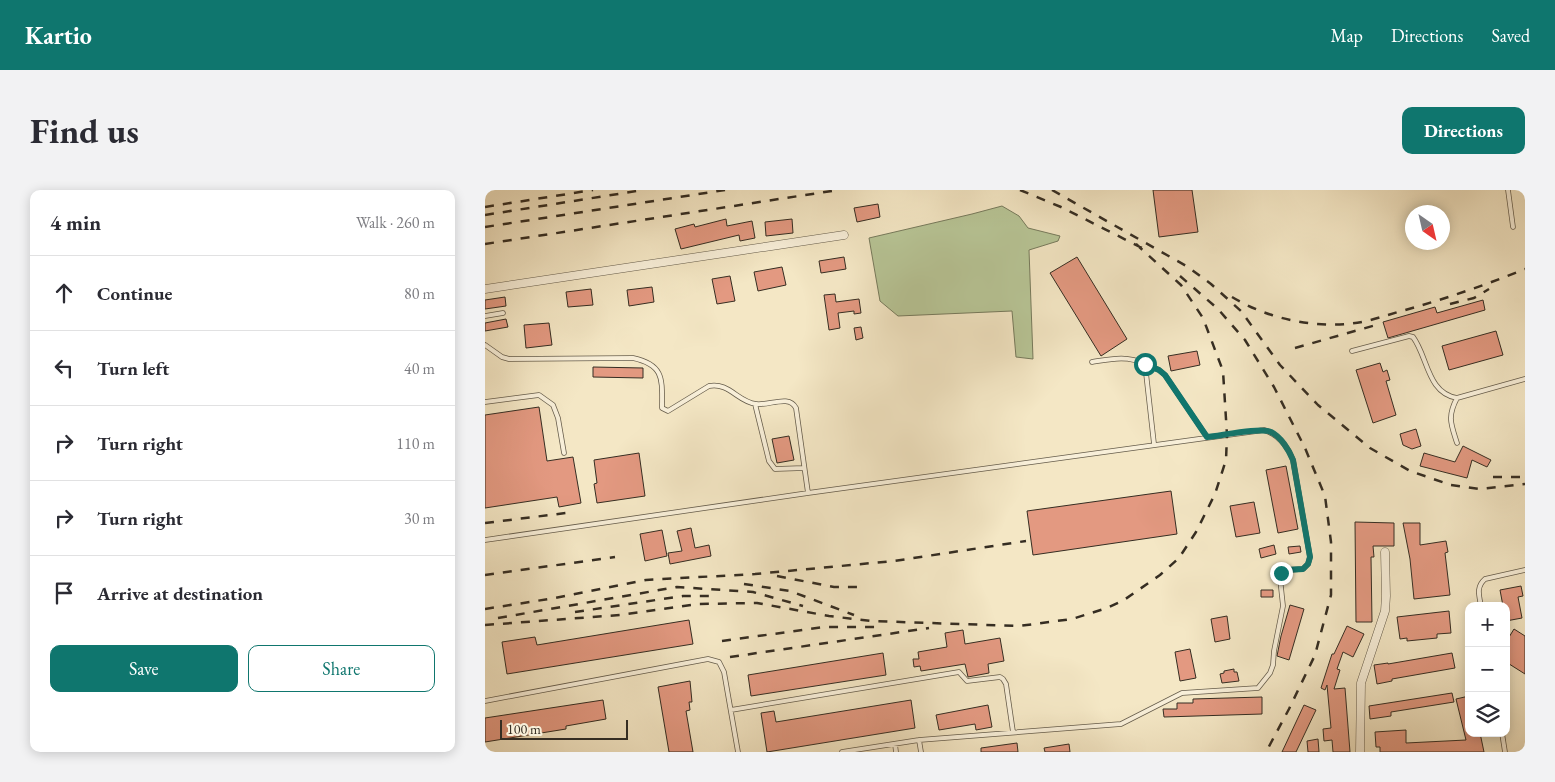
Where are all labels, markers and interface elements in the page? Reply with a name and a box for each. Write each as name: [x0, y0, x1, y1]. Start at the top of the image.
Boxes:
text: Kartio: [25, 20, 92, 51]
text: Map: [1331, 24, 1363, 47]
text: Directions: [1391, 24, 1463, 47]
text: Saved: [1491, 24, 1530, 47]
button: Directions: [1402, 107, 1525, 154]
text: Find us: [30, 108, 139, 153]
north arrow: [1405, 205, 1450, 250]
text: 4 min: [50, 209, 101, 236]
text: Walk · 260 m: [356, 212, 435, 233]
icon: ahead: [50, 279, 78, 307]
text: Continue: [97, 281, 172, 306]
text: 80 m: [404, 283, 435, 304]
route start: [1134, 353, 1157, 376]
icon: left: [50, 354, 78, 382]
text: Turn left: [97, 356, 169, 381]
text: 40 m: [404, 358, 435, 379]
icon: right: [50, 429, 78, 457]
text: Turn right: [97, 431, 183, 456]
text: 110 m: [396, 433, 435, 454]
icon: right: [50, 504, 78, 532]
text: Turn right: [97, 506, 183, 531]
text: 30 m: [404, 508, 435, 529]
route end: [1270, 562, 1293, 585]
icon: arrive: [50, 579, 78, 607]
text: Arrive at destination: [97, 581, 263, 606]
map controls: [1465, 602, 1510, 737]
button: +: [1465, 602, 1510, 647]
button: Save: [50, 645, 238, 692]
button: Share: [248, 645, 435, 692]
button: −: [1465, 647, 1510, 692]
button: layers: [1465, 692, 1510, 737]
scale bar: [500, 717, 627, 740]
text: 100 m: [507, 720, 541, 738]

